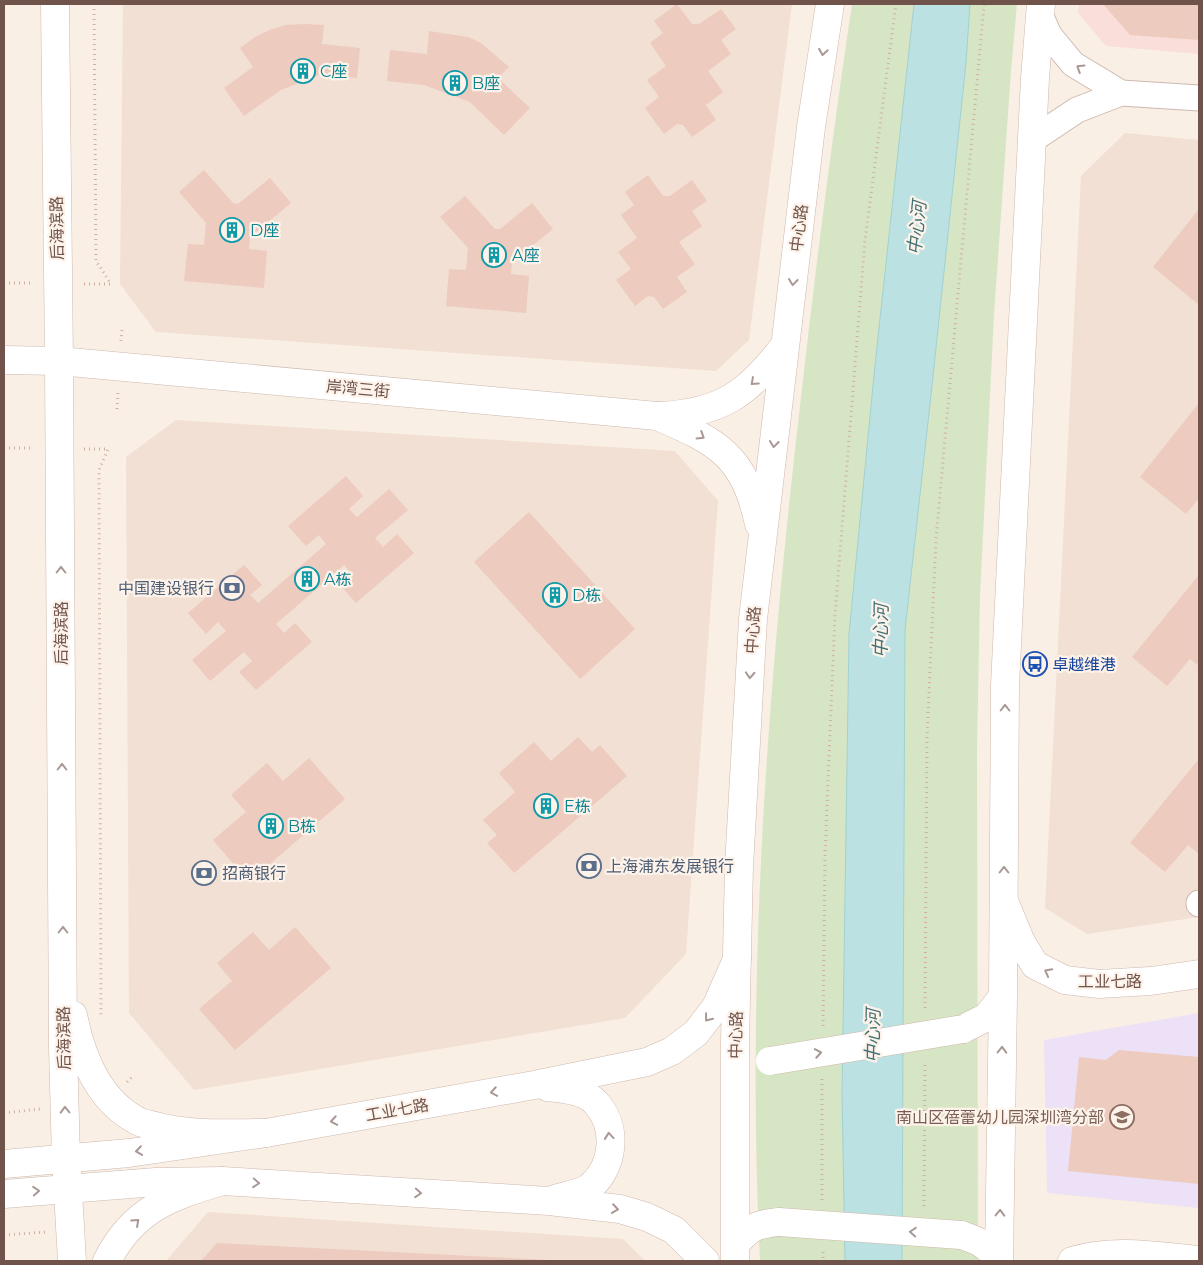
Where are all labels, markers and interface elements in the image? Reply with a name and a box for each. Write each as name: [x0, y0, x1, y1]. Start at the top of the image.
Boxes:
one-way arrow: [818, 48, 829, 56]
building icon: C座: [290, 58, 316, 84]
place label: C座: [320, 62, 347, 81]
one-way arrow: [1076, 64, 1085, 74]
building icon: B座: [442, 70, 468, 96]
place label: B座: [472, 74, 500, 93]
street label: 后海滨路: [47, 196, 67, 260]
water label: 中心河: [903, 197, 931, 256]
street label: 中心路: [787, 203, 811, 253]
building icon: D座: [219, 217, 245, 243]
place label: D座: [250, 221, 279, 240]
building icon: A座: [481, 242, 507, 268]
place label: A座: [512, 246, 539, 265]
one-way arrow: [788, 279, 799, 287]
one-way arrow: [750, 376, 759, 385]
street label: 岸湾三街: [325, 377, 391, 401]
one-way arrow: [696, 430, 705, 440]
one-way arrow: [769, 440, 780, 448]
one-way arrow: [56, 565, 66, 573]
building icon: A栋: [294, 566, 320, 592]
place label: A栋: [324, 570, 351, 589]
bank icon: 中国建设银行: [219, 575, 245, 601]
place label: 中国建设银行: [118, 579, 214, 598]
building icon: D栋: [542, 582, 568, 608]
place label: D栋: [572, 586, 601, 605]
street label: 后海滨路: [52, 601, 71, 665]
water label: 中心河: [870, 601, 893, 658]
street label: 中心路: [742, 605, 764, 655]
bus stop icon: 卓越维港: [1022, 651, 1048, 677]
place label: 卓越维港: [1052, 655, 1116, 674]
one-way arrow: [744, 671, 755, 679]
one-way arrow: [1000, 703, 1010, 711]
one-way arrow: [57, 763, 67, 770]
building icon: E栋: [533, 793, 559, 819]
place label: E栋: [564, 797, 591, 816]
building icon: B栋: [258, 813, 284, 839]
place label: B栋: [288, 817, 316, 836]
bank icon: 上海浦东发展银行: [576, 853, 602, 879]
place label: 上海浦东发展银行: [606, 857, 734, 876]
bank icon: 招商银行: [191, 860, 217, 886]
place label: 招商银行: [222, 864, 286, 883]
one-way arrow: [999, 866, 1009, 874]
one-way arrow: [58, 925, 68, 933]
one-way arrow: [1045, 968, 1054, 978]
street label: 工业七路: [1078, 972, 1142, 991]
street label: 后海滨路: [54, 1006, 74, 1070]
water label: 中心河: [862, 1006, 885, 1063]
street label: 中心路: [726, 1011, 746, 1059]
one-way arrow: [705, 1012, 713, 1021]
one-way arrow: [997, 1046, 1008, 1054]
one-way arrow: [813, 1049, 822, 1059]
one-way arrow: [490, 1087, 498, 1097]
street label: 工业七路: [364, 1095, 430, 1125]
school or university icon: 南山区蓓蕾幼儿园深圳湾分部: [1109, 1104, 1135, 1130]
one-way arrow: [59, 1105, 70, 1113]
place label: 南山区蓓蕾幼儿园深圳湾分部: [896, 1108, 1104, 1127]
one-way arrow: [330, 1115, 338, 1125]
one-way arrow: [604, 1132, 615, 1140]
one-way arrow: [134, 1145, 142, 1156]
one-way arrow: [252, 1177, 260, 1188]
one-way arrow: [32, 1186, 40, 1197]
one-way arrow: [414, 1188, 422, 1199]
one-way arrow: [611, 1203, 619, 1213]
one-way arrow: [995, 1208, 1005, 1216]
one-way arrow: [130, 1219, 139, 1228]
one-way arrow: [908, 1227, 916, 1238]

